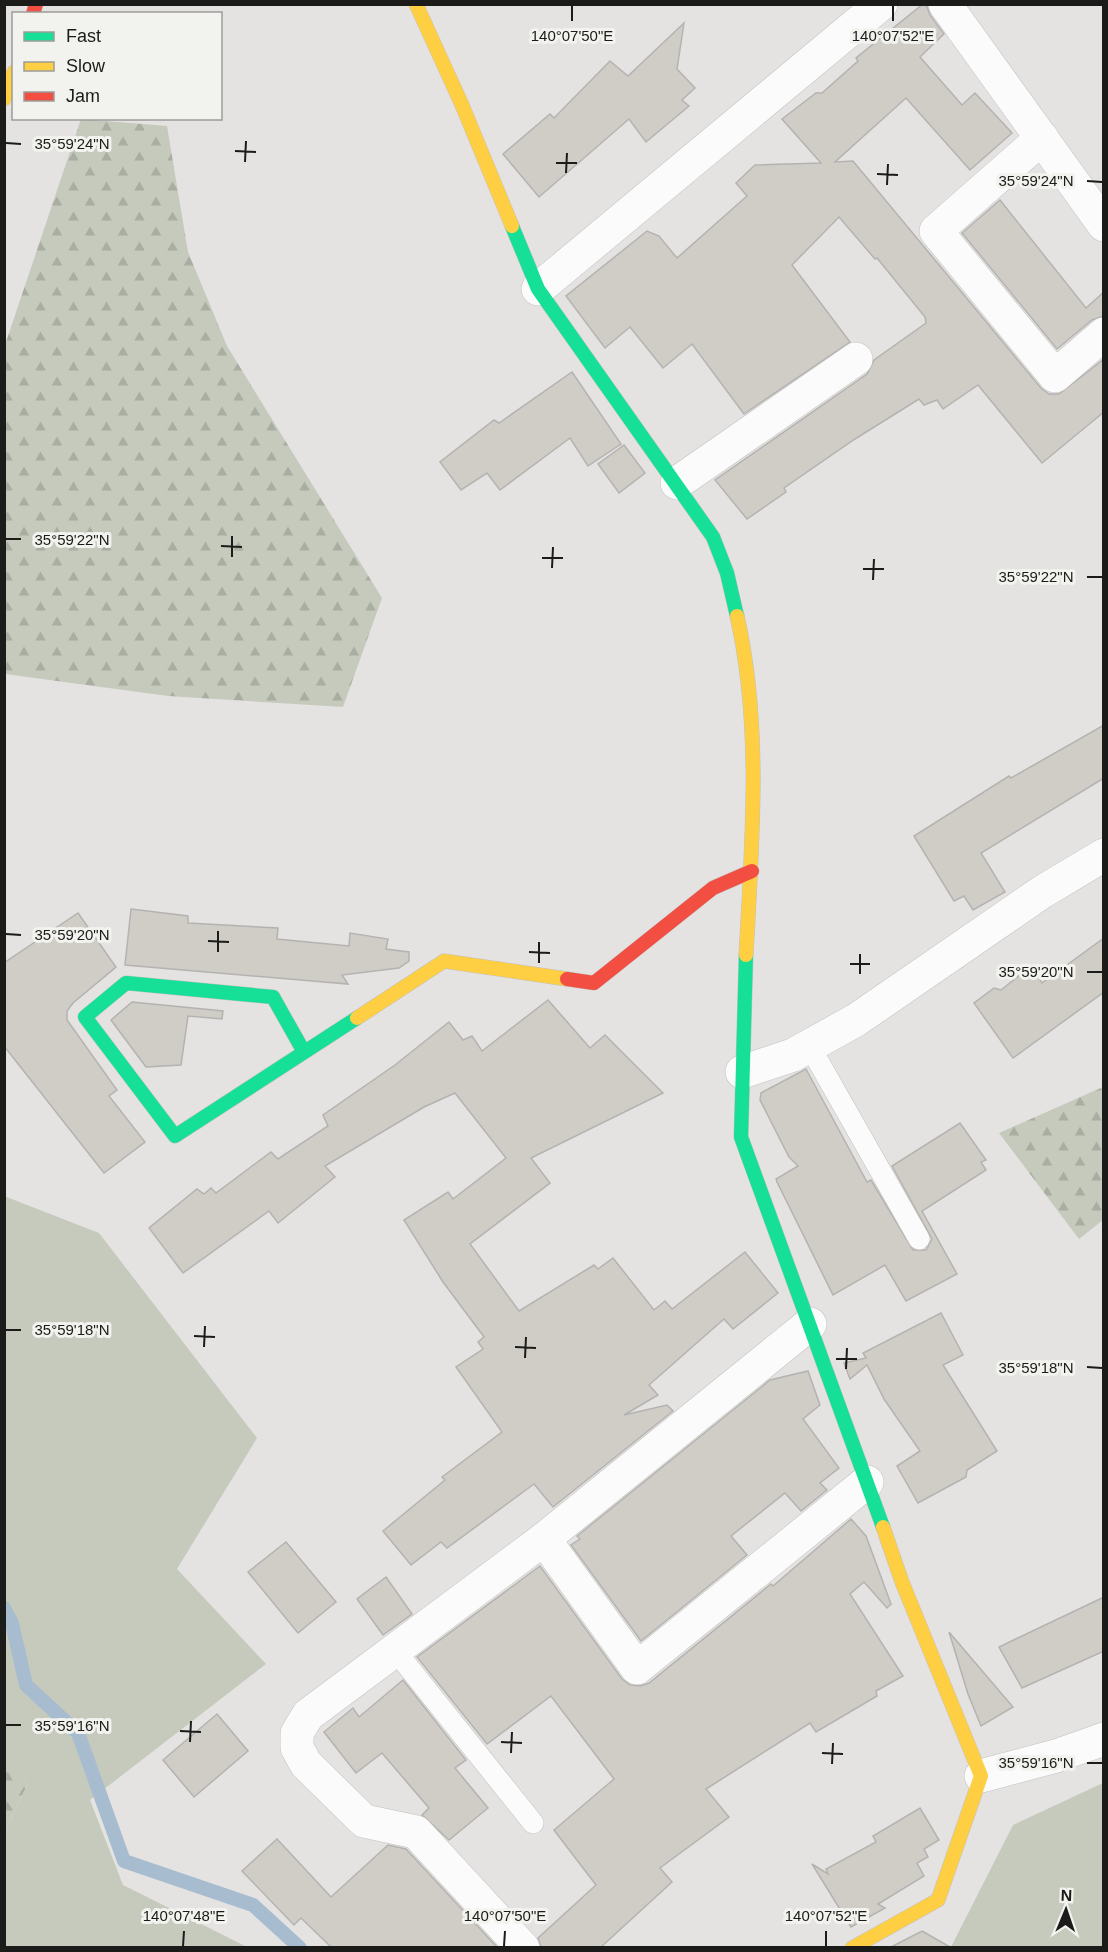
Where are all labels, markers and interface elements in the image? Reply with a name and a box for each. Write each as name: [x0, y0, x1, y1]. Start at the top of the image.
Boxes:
legend: [12, 12, 222, 120]
text: Fast: [66, 26, 101, 46]
text: 140°07'50"E: [531, 27, 613, 44]
text: 140°07'52"E: [852, 27, 934, 44]
text: Slow: [66, 56, 106, 76]
text: Jam: [66, 86, 100, 106]
text: 35°59'24"N: [34, 135, 110, 152]
text: 35°59'24"N: [998, 172, 1074, 189]
text: 35°59'22"N: [34, 531, 110, 548]
text: 35°59'22"N: [998, 568, 1074, 585]
text: 35°59'20"N: [34, 926, 110, 943]
text: 35°59'20"N: [998, 963, 1074, 980]
text: 35°59'18"N: [34, 1321, 110, 1338]
text: 35°59'18"N: [998, 1359, 1074, 1376]
text: 35°59'16"N: [34, 1717, 110, 1734]
text: 35°59'16"N: [998, 1754, 1074, 1771]
north arrow: [1036, 1880, 1096, 1940]
text: N: [1060, 1887, 1073, 1904]
text: 140°07'48"E: [143, 1907, 225, 1924]
text: 140°07'50"E: [464, 1907, 546, 1924]
text: 140°07'52"E: [785, 1907, 867, 1924]

